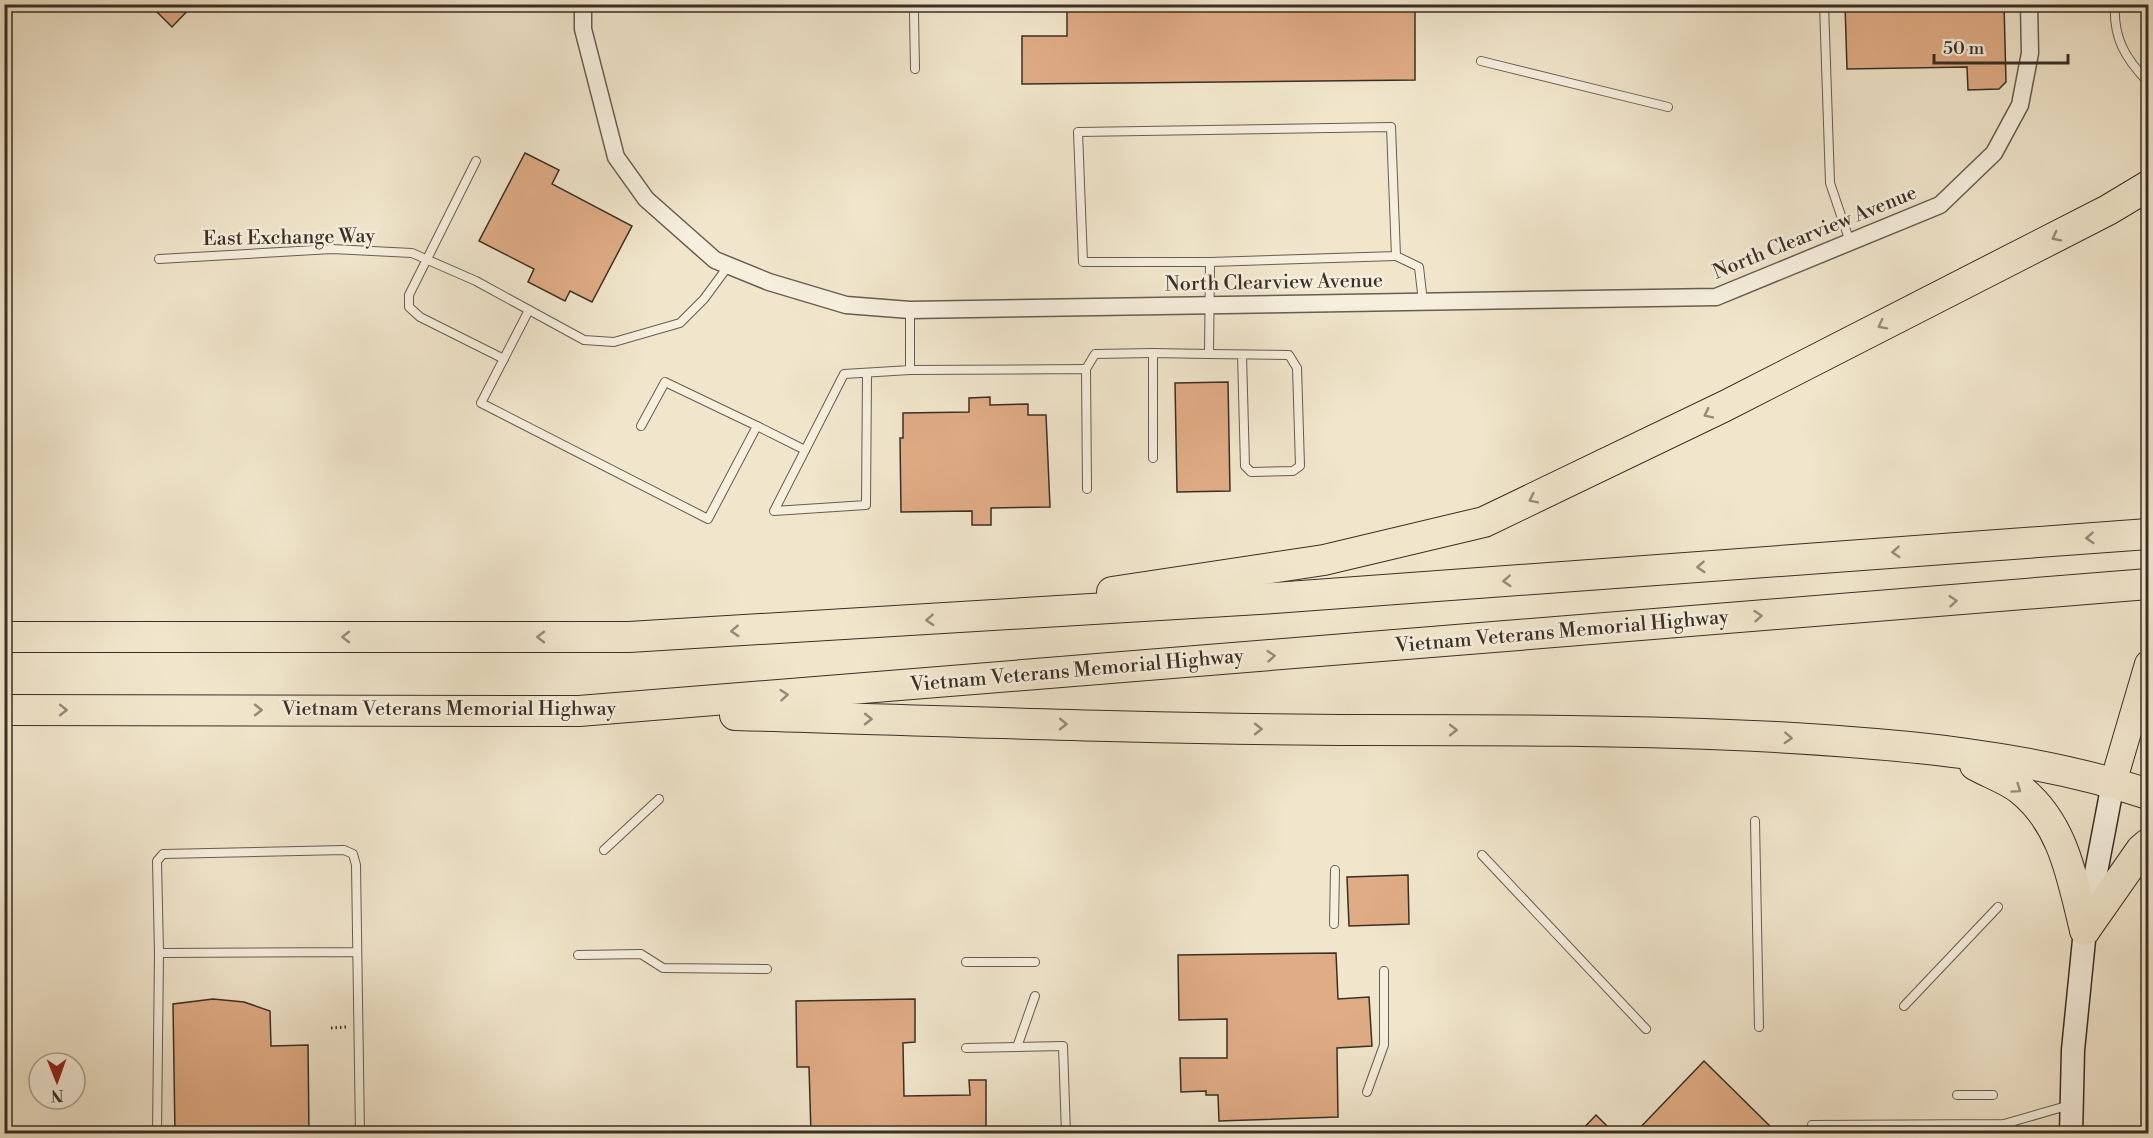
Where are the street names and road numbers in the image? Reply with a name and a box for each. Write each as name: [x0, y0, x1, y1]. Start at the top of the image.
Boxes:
street label: North Clearview Avenue: [1709, 181, 1921, 285]
street label: East Exchange Way: [203, 224, 376, 252]
street label: North Clearview Avenue: [1165, 269, 1383, 297]
street label: Vietnam Veterans Memorial Highway: [1393, 605, 1730, 659]
street label: Vietnam Veterans Memorial Highway: [908, 644, 1245, 698]
street label: Vietnam Veterans Memorial Highway: [281, 697, 617, 722]

